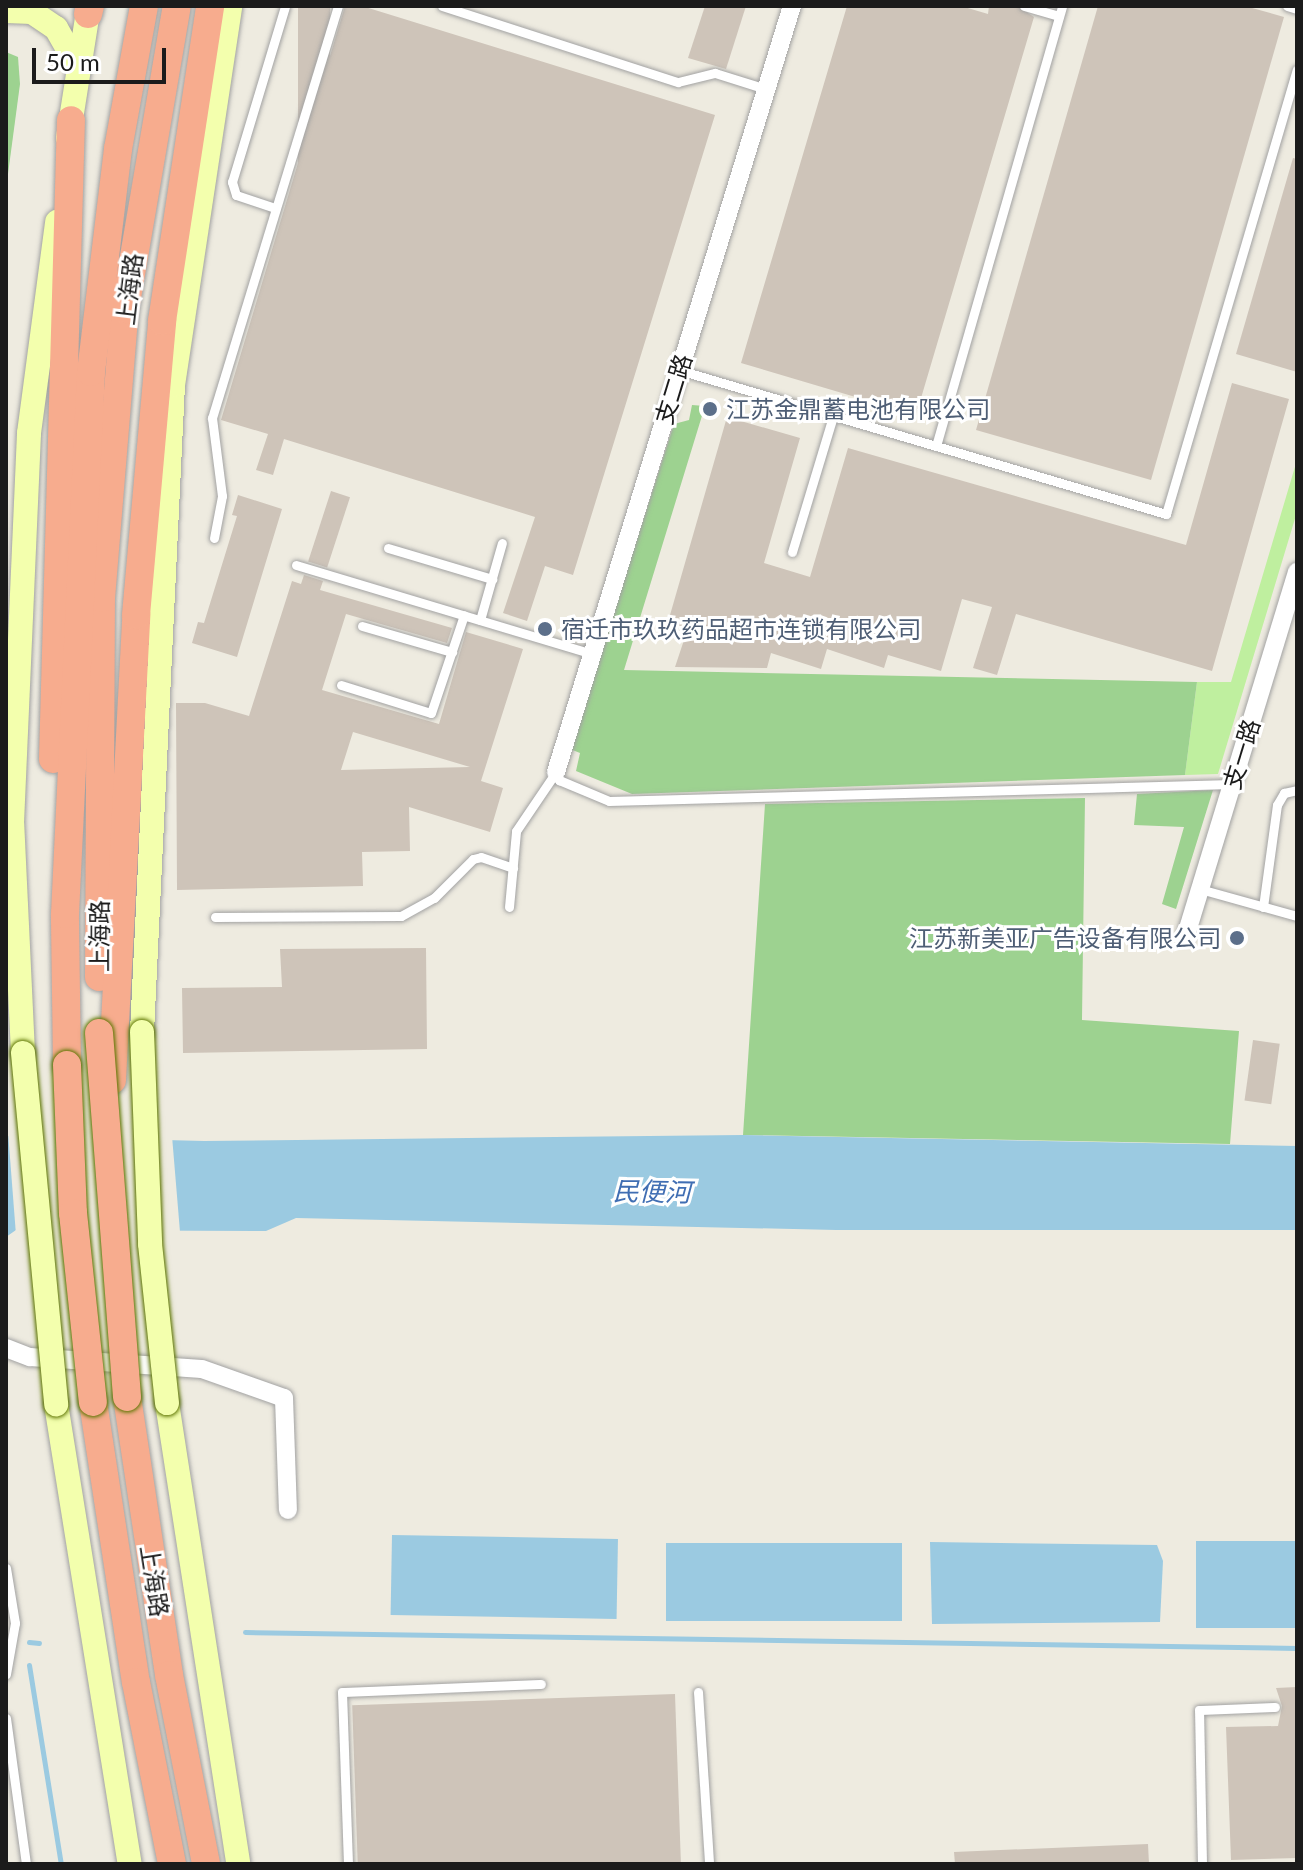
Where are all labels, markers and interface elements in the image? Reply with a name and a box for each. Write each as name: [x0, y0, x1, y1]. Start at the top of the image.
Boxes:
scale bar: [36, 32, 170, 82]
text: 50 m: [46, 47, 100, 76]
street label: 上海路: [110, 252, 148, 326]
street label: 支二路: [649, 350, 697, 428]
place label: 江苏金鼎蓄电池有限公司: [726, 395, 990, 423]
marker: 江苏金鼎蓄电池有限公司: [701, 400, 719, 418]
place label: 宿迁市玖玖药品超市连锁有限公司: [561, 615, 921, 643]
marker: 宿迁市玖玖药品超市连锁有限公司: [536, 620, 554, 638]
street label: 支一路: [1217, 715, 1265, 793]
street label: 上海路: [85, 900, 113, 972]
place label: 江苏新美亚广告设备有限公司: [909, 924, 1221, 952]
marker: 江苏新美亚广告设备有限公司: [1228, 929, 1246, 947]
water label: 民便河: [613, 1176, 691, 1208]
street label: 上海路: [135, 1543, 175, 1619]

